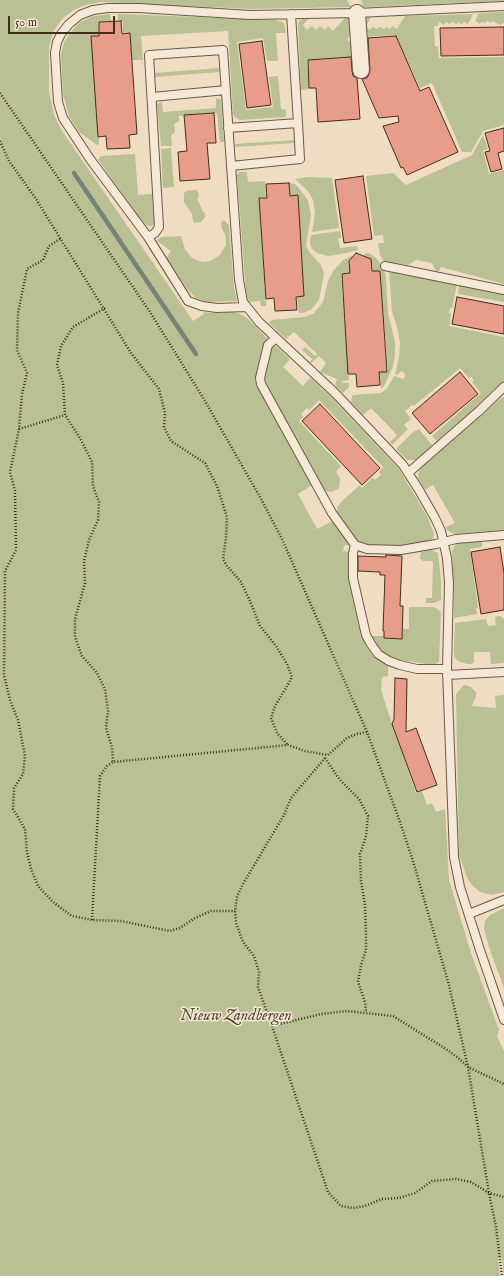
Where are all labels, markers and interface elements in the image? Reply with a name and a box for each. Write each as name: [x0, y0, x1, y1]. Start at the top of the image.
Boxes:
scale bar: [10, 8, 117, 34]
text: 50 m: [15, 15, 37, 30]
park label: Nieuw Zandbergen: [180, 1007, 292, 1027]

